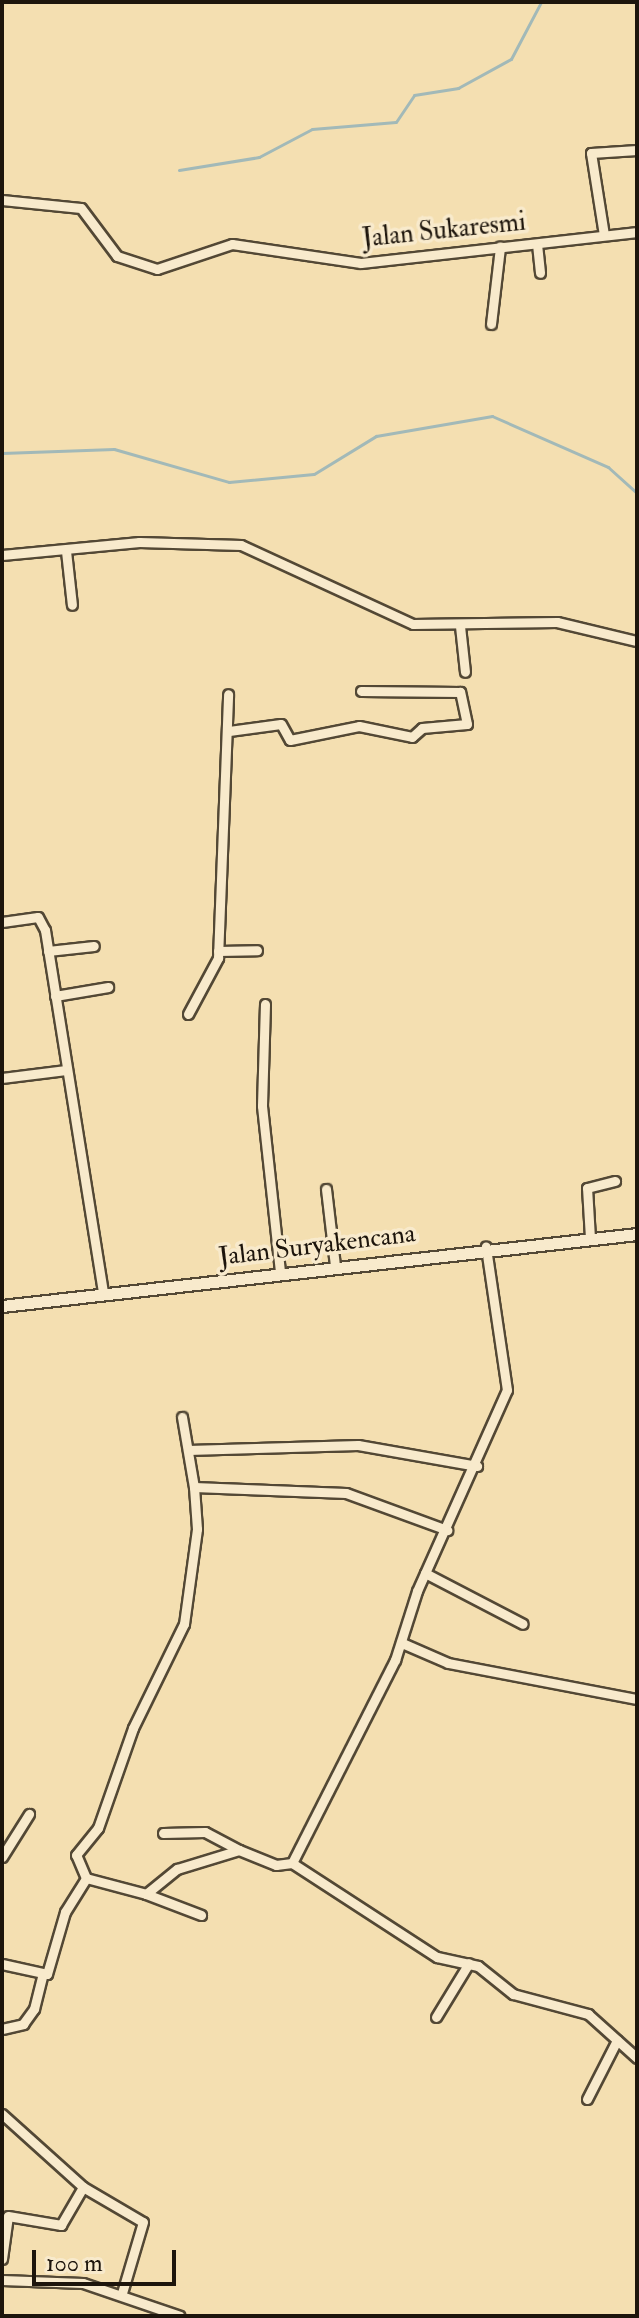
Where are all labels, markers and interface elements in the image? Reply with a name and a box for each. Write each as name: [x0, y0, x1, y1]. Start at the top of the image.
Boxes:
street label: Jalan Sukaresmi: [361, 207, 527, 255]
street label: Jalan Suryakencana: [217, 1218, 417, 1274]
scale bar: [36, 2234, 180, 2284]
text: 100 m: [46, 2248, 103, 2279]

